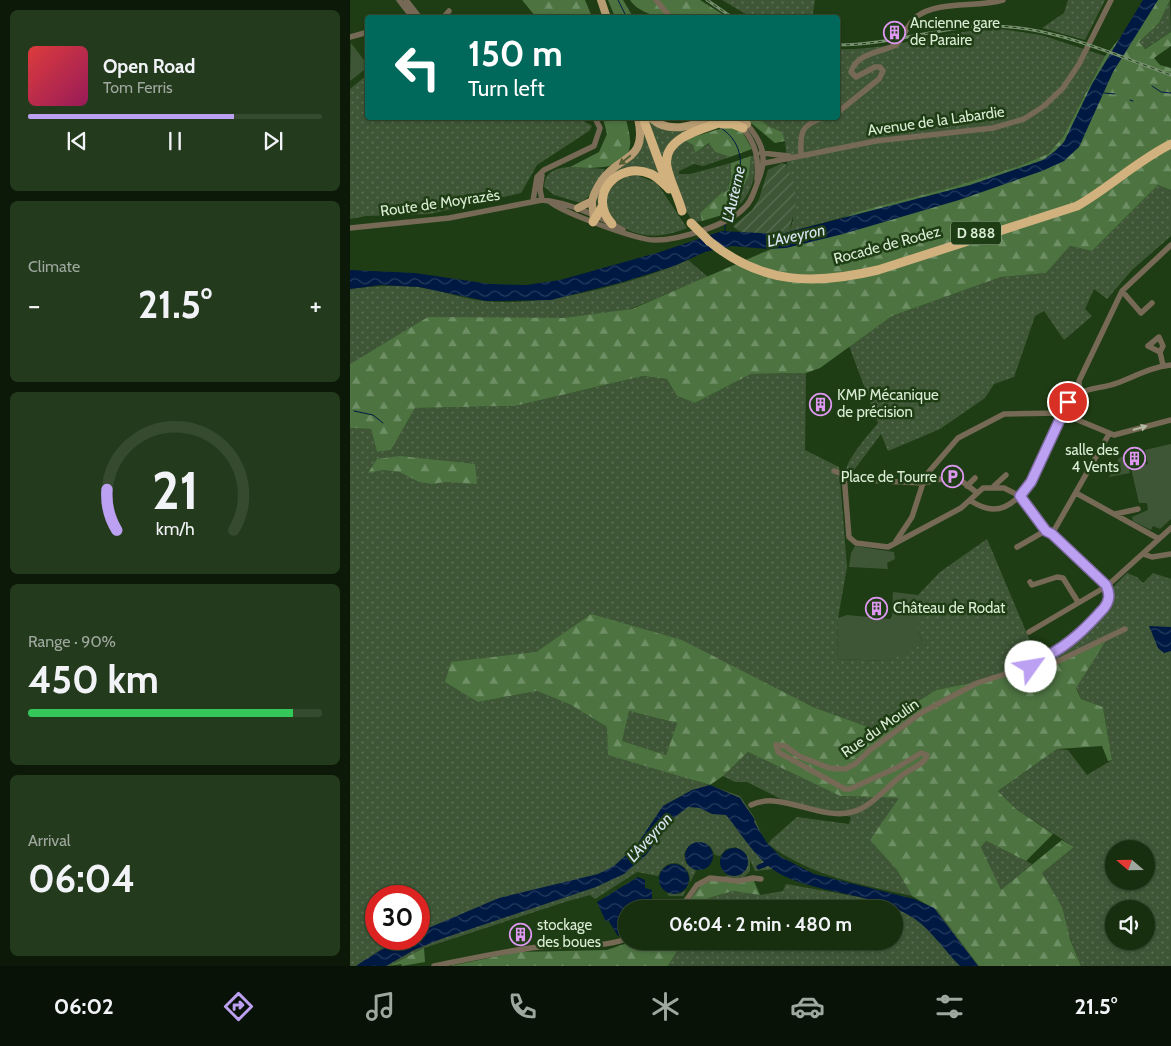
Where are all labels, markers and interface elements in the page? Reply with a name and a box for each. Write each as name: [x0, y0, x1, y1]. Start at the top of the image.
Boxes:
place label: Ancienne gare de Paraire: [910, 14, 1000, 49]
building icon: Ancienne gare de Paraire: [882, 20, 906, 44]
text: 150 m: [468, 32, 563, 75]
icon: left: [385, 35, 450, 100]
text: Open Road: [103, 55, 195, 78]
text: Turn left: [468, 75, 545, 102]
text: Tom Ferris: [103, 78, 173, 97]
street label: Avenue de la Labardie: [866, 102, 1006, 140]
icon: previous: [63, 127, 91, 155]
icon: pause: [161, 127, 189, 155]
icon: next: [259, 127, 287, 155]
one-way arrow: [619, 155, 632, 166]
water label: L'Auterne: [718, 164, 749, 224]
street label: Route de Moyrazès: [379, 186, 501, 220]
water label: L'Aveyron: [765, 220, 827, 251]
street label: Rocade de Rodez: [832, 222, 942, 268]
road number: D 888: [951, 222, 1001, 244]
text: Climate: [28, 257, 80, 276]
text: 21.5°: [138, 281, 212, 328]
text: −: [28, 288, 40, 322]
text: +: [310, 288, 322, 322]
pin: [1047, 381, 1089, 423]
place label: KMP Mécanique de précision: [837, 386, 939, 421]
icon: arrive: [1054, 388, 1082, 416]
building icon: KMP Mécanique de précision: [809, 392, 833, 416]
one-way arrow: [1133, 424, 1148, 432]
place label: salle des 4 Vents: [1065, 441, 1119, 476]
building icon: salle des 4 Vents: [1123, 447, 1147, 471]
text: 21: [152, 459, 198, 522]
parking icon: Place de Tourre: [941, 465, 965, 489]
place label: Place de Tourre: [841, 468, 937, 486]
text: km/h: [155, 518, 195, 539]
building icon: Château de Rodat: [865, 596, 889, 620]
place label: Château de Rodat: [893, 599, 1005, 617]
text: Range · 90%: [28, 632, 116, 651]
position arrow: [1004, 640, 1056, 692]
text: 450 km: [28, 656, 159, 703]
street label: Rue du Moulin: [838, 695, 922, 761]
water label: L'Aveyron: [623, 809, 676, 866]
text: Arrival: [28, 831, 71, 850]
north arrow: [1105, 840, 1155, 890]
map controls: [1105, 840, 1155, 950]
text: 06:04: [28, 855, 135, 902]
speed limit sign: 30: [365, 885, 430, 950]
button: sound: [1105, 900, 1155, 950]
text: 06:04 · 2 min · 480 m: [669, 913, 852, 936]
place label: stockage des boues: [537, 916, 601, 951]
building icon: stockage des boues: [509, 922, 533, 946]
icon: directions: [221, 989, 256, 1024]
icon: music: [363, 989, 398, 1024]
icon: phone: [505, 989, 540, 1024]
icon: climate: [648, 989, 683, 1024]
icon: car: [790, 989, 825, 1024]
icon: filters: [932, 989, 967, 1024]
text: 06:02: [54, 993, 114, 1020]
text: 21.5°: [1074, 993, 1117, 1020]

